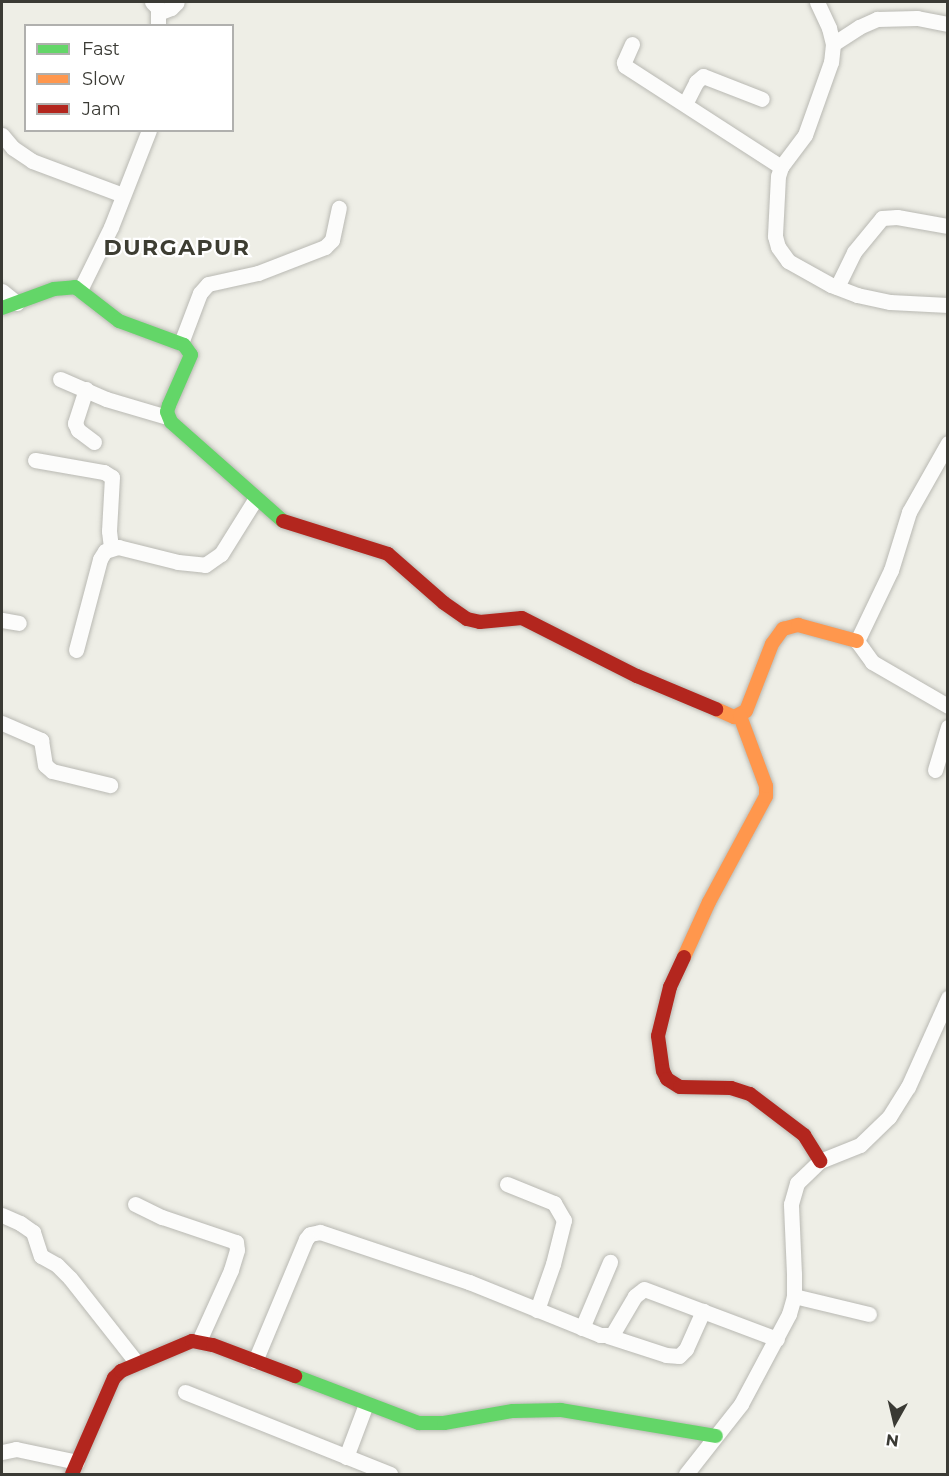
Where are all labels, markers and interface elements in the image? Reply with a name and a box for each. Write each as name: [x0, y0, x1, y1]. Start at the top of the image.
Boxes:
legend: [24, 24, 234, 132]
text: Fast: [82, 38, 120, 60]
text: Slow: [82, 68, 125, 90]
text: Jam: [82, 98, 121, 120]
district label: DURGAPUR: [104, 235, 250, 261]
north arrow: [865, 1392, 925, 1452]
text: N: [885, 1430, 900, 1451]

